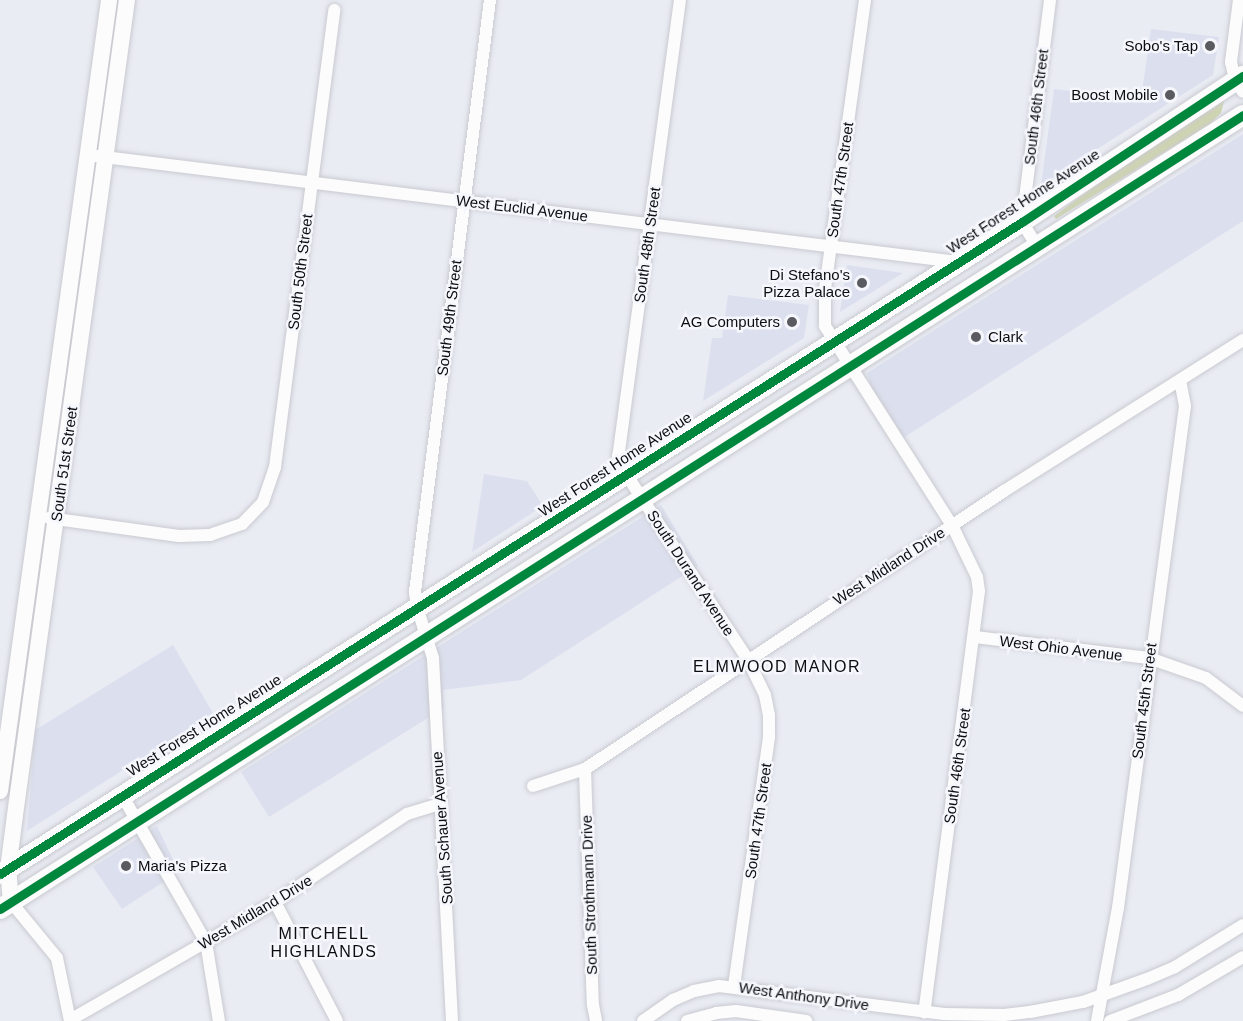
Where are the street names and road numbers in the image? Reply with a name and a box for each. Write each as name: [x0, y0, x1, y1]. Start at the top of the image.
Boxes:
street label: South 46th Street: [1020, 48, 1052, 166]
street label: South 47th Street: [823, 121, 857, 239]
street label: West Forest Home Avenue: [943, 145, 1103, 257]
street label: South 48th Street: [630, 186, 664, 304]
street label: West Euclid Avenue: [455, 191, 589, 225]
street label: South 50th Street: [284, 213, 316, 331]
street label: South 49th Street: [433, 259, 465, 377]
street label: South 51st Street: [47, 405, 81, 523]
street label: West Forest Home Avenue: [535, 408, 695, 520]
street label: South Durand Avenue: [643, 506, 739, 640]
street label: West Midland Drive: [830, 523, 948, 609]
street label: West Ohio Avenue: [998, 631, 1124, 665]
street label: South 45th Street: [1128, 642, 1160, 760]
street label: West Forest Home Avenue: [123, 670, 285, 780]
street label: South 46th Street: [940, 707, 974, 825]
street label: South Schauer Avenue: [428, 751, 456, 905]
street label: South 47th Street: [741, 762, 775, 880]
street label: South Strothmann Drive: [577, 815, 601, 975]
street label: West Midland Drive: [195, 871, 315, 953]
street label: West Anthony Drive: [737, 978, 871, 1014]

